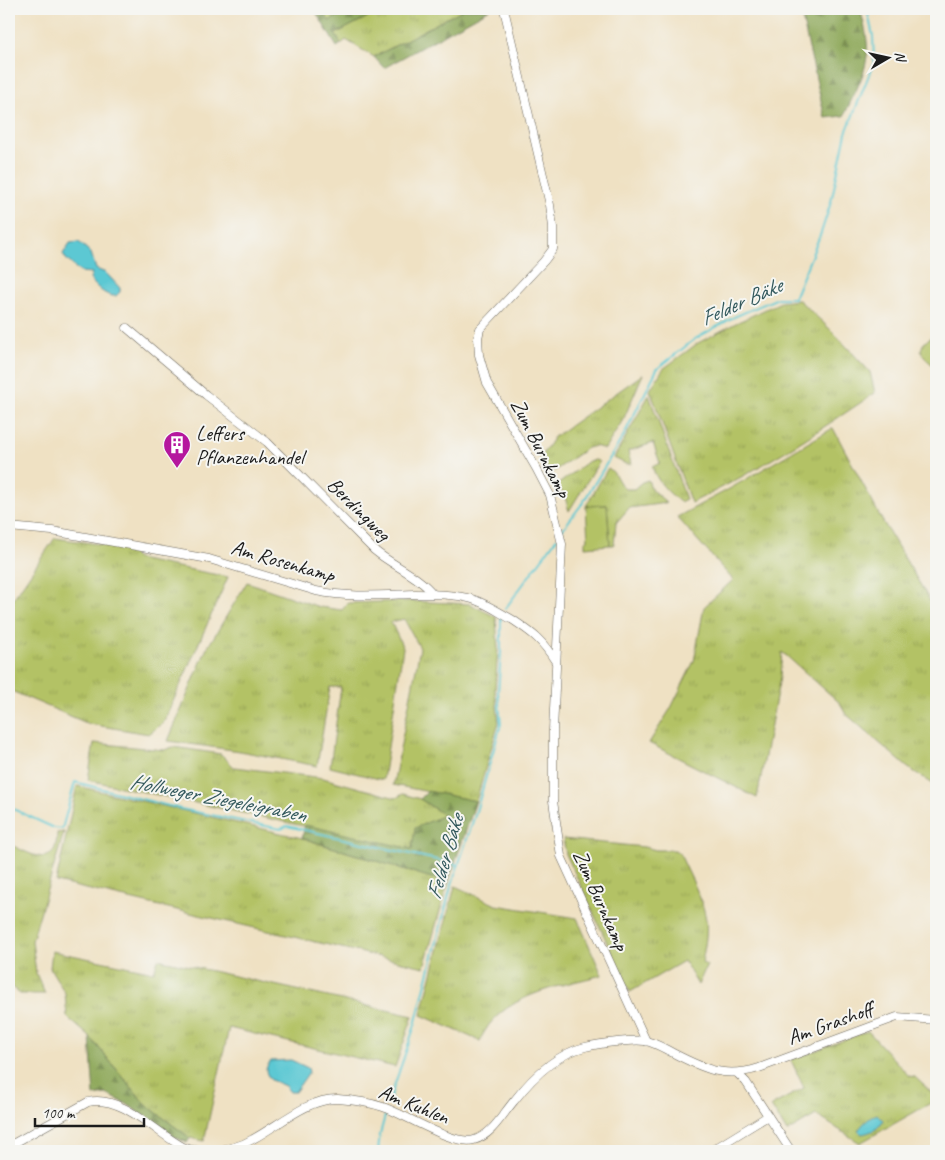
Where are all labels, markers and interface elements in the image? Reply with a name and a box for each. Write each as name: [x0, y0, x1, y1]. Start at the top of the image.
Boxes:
north arrow: [862, 32, 912, 82]
text: N: [891, 50, 910, 64]
water label: Felder Bäke: [696, 270, 790, 332]
street label: Zum Burnkamp: [505, 394, 578, 504]
place label: Leffers Pflanzenhandel: [196, 420, 307, 470]
building icon: Leffers Pflanzenhandel: [162, 430, 192, 469]
street label: Berdingweg: [322, 472, 397, 547]
street label: Am Rosenkamp: [228, 534, 340, 589]
water label: Hollweger Ziegeleigraben: [128, 767, 310, 829]
water label: Felder Bäke: [420, 808, 471, 902]
street label: Zum Burnkamp: [567, 846, 636, 956]
street label: Am Grashoff: [784, 994, 881, 1050]
street label: Am Kuhlen: [375, 1078, 454, 1130]
scale bar: [35, 1095, 144, 1127]
text: 100 m: [42, 1104, 76, 1123]

